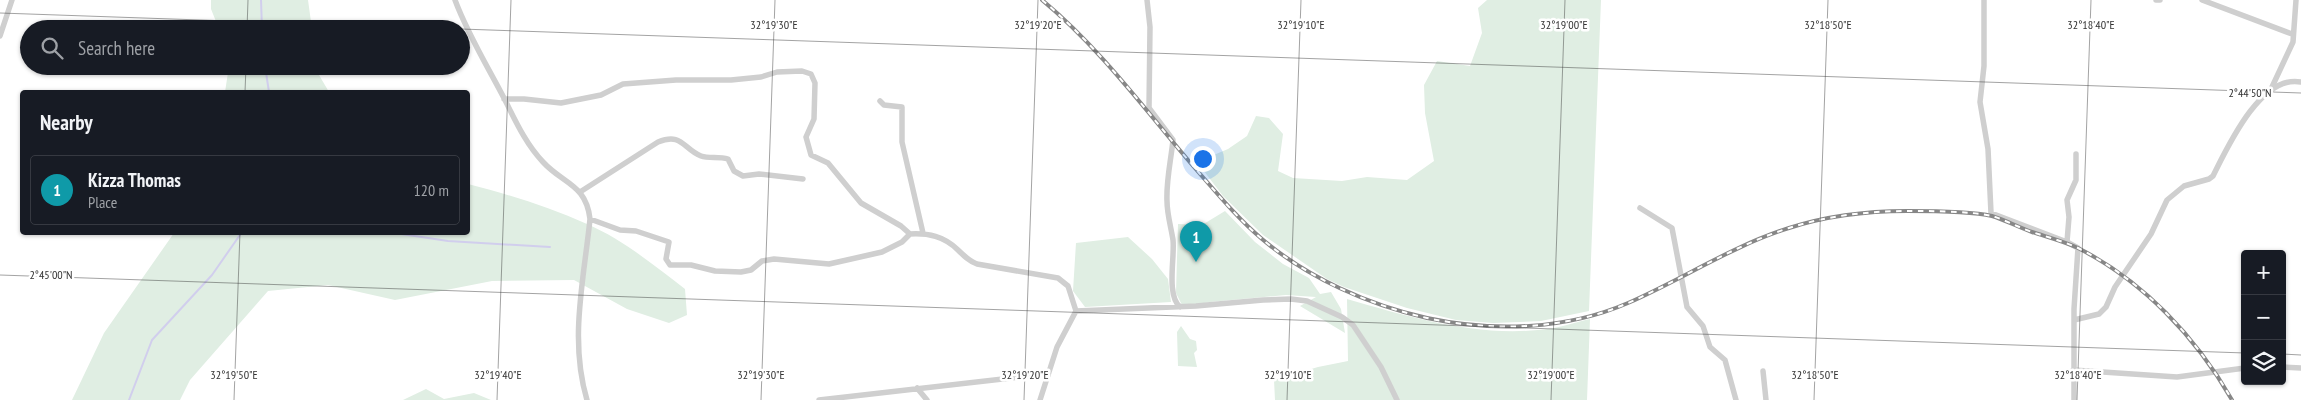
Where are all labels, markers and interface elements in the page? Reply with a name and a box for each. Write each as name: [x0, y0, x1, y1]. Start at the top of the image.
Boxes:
text: 32°19'30"E: [750, 17, 798, 32]
text: 32°19'20"E: [1014, 17, 1062, 32]
text: 32°19'10"E: [1277, 17, 1325, 32]
text: 32°19'00"E: [1540, 17, 1588, 32]
text: 32°18'50"E: [1804, 17, 1852, 32]
text: 32°18'40"E: [2067, 17, 2115, 32]
search box: [20, 20, 470, 75]
icon: search: [38, 34, 66, 62]
text: Search here: [78, 36, 155, 60]
text: 2°44'50"N: [2228, 85, 2272, 100]
text: Nearby: [40, 109, 93, 136]
your location: [1190, 146, 1216, 172]
text: Kizza Thomas: [88, 168, 181, 192]
text: 1: [53, 180, 61, 200]
text: 120 m: [414, 180, 449, 200]
text: Place: [88, 192, 117, 212]
pin: 1: [1180, 221, 1212, 262]
map controls: [2241, 250, 2286, 385]
button: +: [2241, 250, 2286, 295]
text: 2°45'00"N: [29, 267, 73, 282]
button: −: [2241, 295, 2286, 340]
button: layers: [2241, 340, 2286, 385]
text: 32°19'50"E: [210, 367, 258, 382]
text: 32°19'40"E: [474, 367, 522, 382]
text: 32°19'30"E: [737, 367, 785, 382]
text: 32°19'20"E: [1001, 367, 1049, 382]
text: 32°19'10"E: [1264, 367, 1312, 382]
text: 32°19'00"E: [1527, 367, 1575, 382]
text: 32°18'50"E: [1791, 367, 1839, 382]
text: 32°18'40"E: [2054, 367, 2102, 382]

